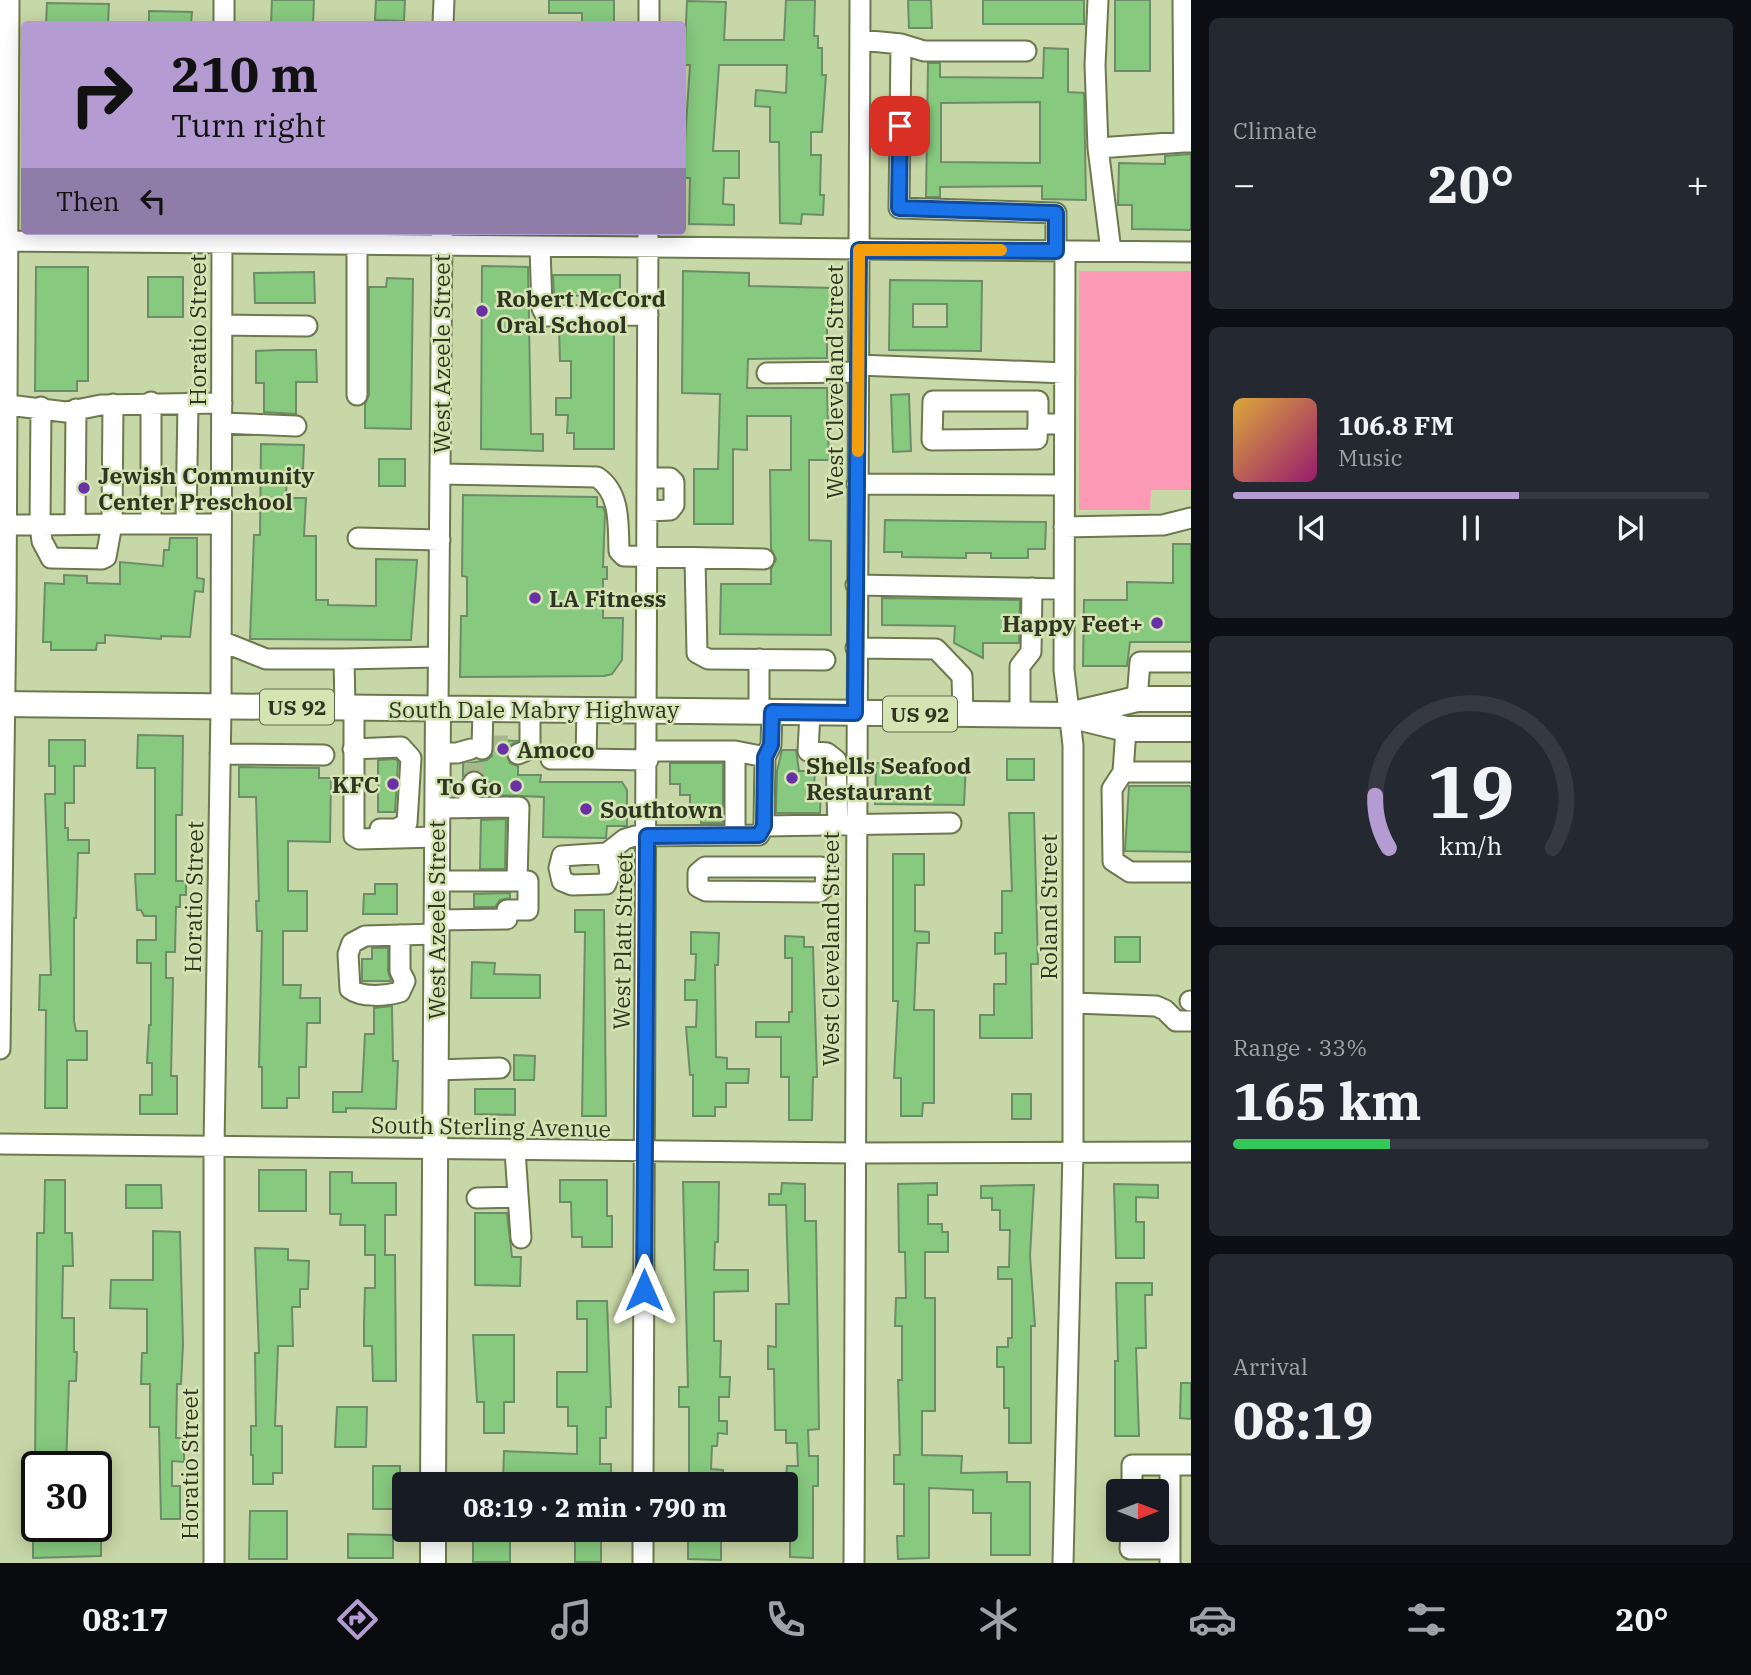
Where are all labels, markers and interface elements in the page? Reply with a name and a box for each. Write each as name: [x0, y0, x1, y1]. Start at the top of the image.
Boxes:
text: 210 m: [171, 42, 318, 105]
icon: right: [56, 49, 147, 140]
pin: [870, 96, 930, 156]
text: Turn right: [171, 104, 326, 146]
icon: arrive: [881, 107, 919, 145]
text: Climate: [1233, 115, 1317, 145]
text: 20°: [1428, 150, 1514, 217]
text: −: [1233, 159, 1256, 208]
text: +: [1686, 159, 1709, 208]
icon: left: [134, 182, 172, 220]
text: Then: [56, 184, 120, 218]
street label: Horatio Street: [182, 254, 212, 406]
street label: West Azeele Street: [426, 254, 456, 454]
street label: West Cleveland Street: [819, 265, 849, 499]
place label: Robert McCord Oral School: [496, 283, 666, 339]
marker: Robert McCord Oral School: [474, 303, 490, 319]
text: 106.8 FM: [1338, 408, 1454, 442]
text: Music: [1338, 442, 1403, 472]
place label: Jewish Community Center Preschool: [98, 460, 315, 516]
marker: Jewish Community Center Preschool: [76, 480, 92, 496]
icon: previous: [1293, 509, 1331, 547]
icon: pause: [1452, 509, 1490, 547]
icon: next: [1611, 509, 1649, 547]
place label: LA Fitness: [549, 583, 667, 613]
marker: LA Fitness: [527, 590, 543, 606]
place label: Happy Feet+: [1002, 608, 1143, 638]
marker: Happy Feet+: [1149, 615, 1165, 631]
road number: US 92: [260, 690, 334, 724]
street label: South Dale Mabry Highway: [389, 694, 680, 724]
road number: US 92: [883, 696, 957, 732]
place label: Amoco: [517, 734, 595, 764]
marker: Amoco: [495, 741, 511, 757]
text: 19: [1427, 743, 1515, 838]
place label: Shells Seafood Restaurant: [806, 750, 971, 806]
place label: KFC: [332, 769, 379, 799]
marker: Shells Seafood Restaurant: [784, 770, 800, 786]
place label: To Go: [437, 771, 502, 801]
marker: KFC: [385, 776, 401, 792]
marker: To Go: [508, 778, 524, 794]
place label: Southtown: [600, 794, 723, 824]
marker: Southtown: [578, 801, 594, 817]
street label: West Azeele Street: [421, 820, 451, 1020]
street label: Horatio Street: [177, 821, 209, 973]
text: km/h: [1439, 828, 1503, 861]
street label: West Cleveland Street: [815, 832, 845, 1066]
street label: Roland Street: [1033, 834, 1063, 980]
street label: West Platt Street: [605, 852, 639, 1030]
text: Range · 33%: [1233, 1032, 1367, 1062]
text: 165 km: [1233, 1067, 1422, 1134]
street label: South Sterling Avenue: [371, 1109, 611, 1143]
position arrow: [607, 1253, 681, 1327]
text: Arrival: [1233, 1351, 1308, 1381]
text: 08:19: [1233, 1386, 1374, 1453]
street label: Horatio Street: [174, 1388, 204, 1540]
speed limit sign: 30: [21, 1451, 112, 1542]
north arrow: [1106, 1479, 1169, 1542]
map controls: [1106, 1479, 1169, 1542]
text: 08:19 · 2 min · 790 m: [463, 1490, 727, 1524]
icon: directions: [333, 1595, 382, 1644]
icon: music: [547, 1595, 596, 1644]
icon: phone: [761, 1595, 810, 1644]
icon: climate: [974, 1595, 1023, 1644]
icon: car: [1188, 1595, 1237, 1644]
icon: filters: [1402, 1595, 1451, 1644]
text: 08:17: [82, 1598, 169, 1640]
text: 20°: [1615, 1598, 1669, 1640]

